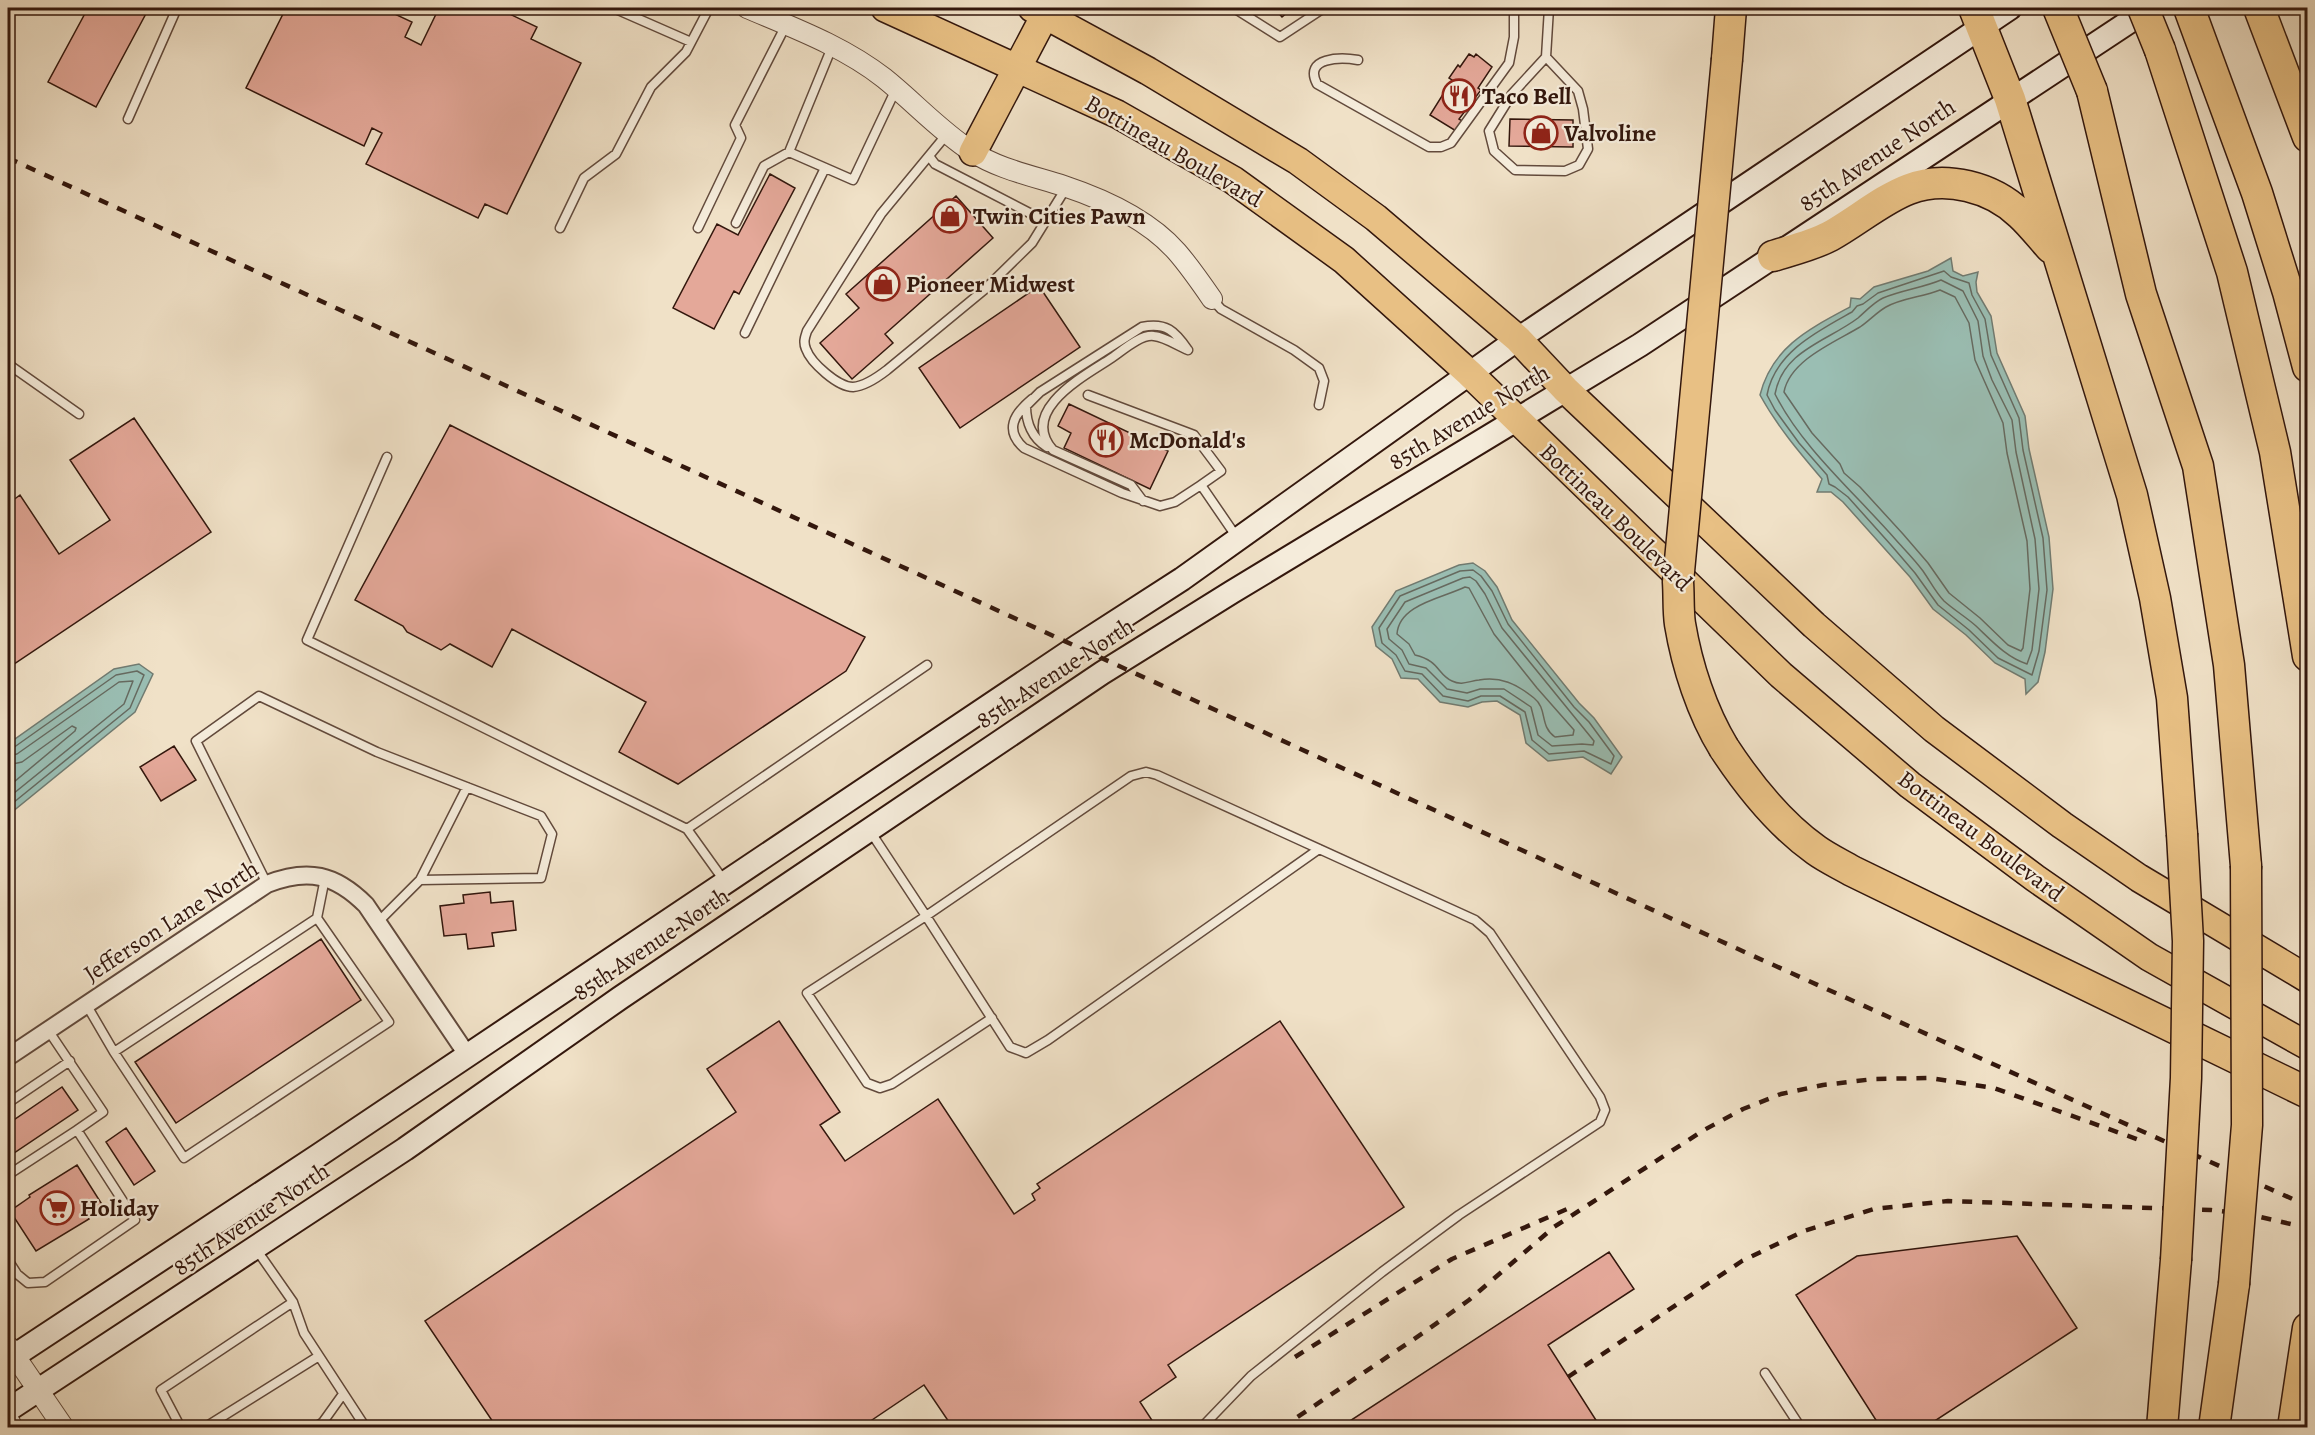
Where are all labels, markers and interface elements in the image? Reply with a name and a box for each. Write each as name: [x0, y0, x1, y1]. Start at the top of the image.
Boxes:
restaurant icon: Taco Bell: [1441, 78, 1477, 114]
place label: Taco Bell: [1482, 80, 1572, 112]
street label: Bottineau Boulevard: [1079, 87, 1269, 215]
street label: 85th Avenue North: [1792, 91, 1962, 219]
shop icon: Valvoline: [1523, 115, 1559, 151]
place label: Valvoline: [1563, 117, 1656, 149]
shop icon: Twin Cities Pawn: [932, 198, 968, 234]
place label: Twin Cities Pawn: [973, 200, 1146, 232]
shop icon: Pioneer Midwest: [865, 266, 901, 302]
place label: Pioneer Midwest: [906, 268, 1075, 300]
street label: 85th Avenue North: [1383, 356, 1556, 478]
restaurant icon: McDonald's: [1088, 422, 1124, 458]
place label: McDonald's: [1129, 424, 1246, 456]
street label: Bottineau Boulevard: [1533, 436, 1699, 598]
street label: 85th Avenue North: [970, 610, 1140, 736]
street label: Bottineau Boulevard: [1891, 763, 2071, 909]
street label: Jefferson Lane North: [77, 852, 265, 990]
street label: 85th Avenue North: [566, 880, 736, 1008]
street label: 85th Avenue North: [166, 1155, 336, 1283]
supermarket icon: Holiday: [39, 1190, 75, 1226]
place label: Holiday: [80, 1192, 159, 1224]

